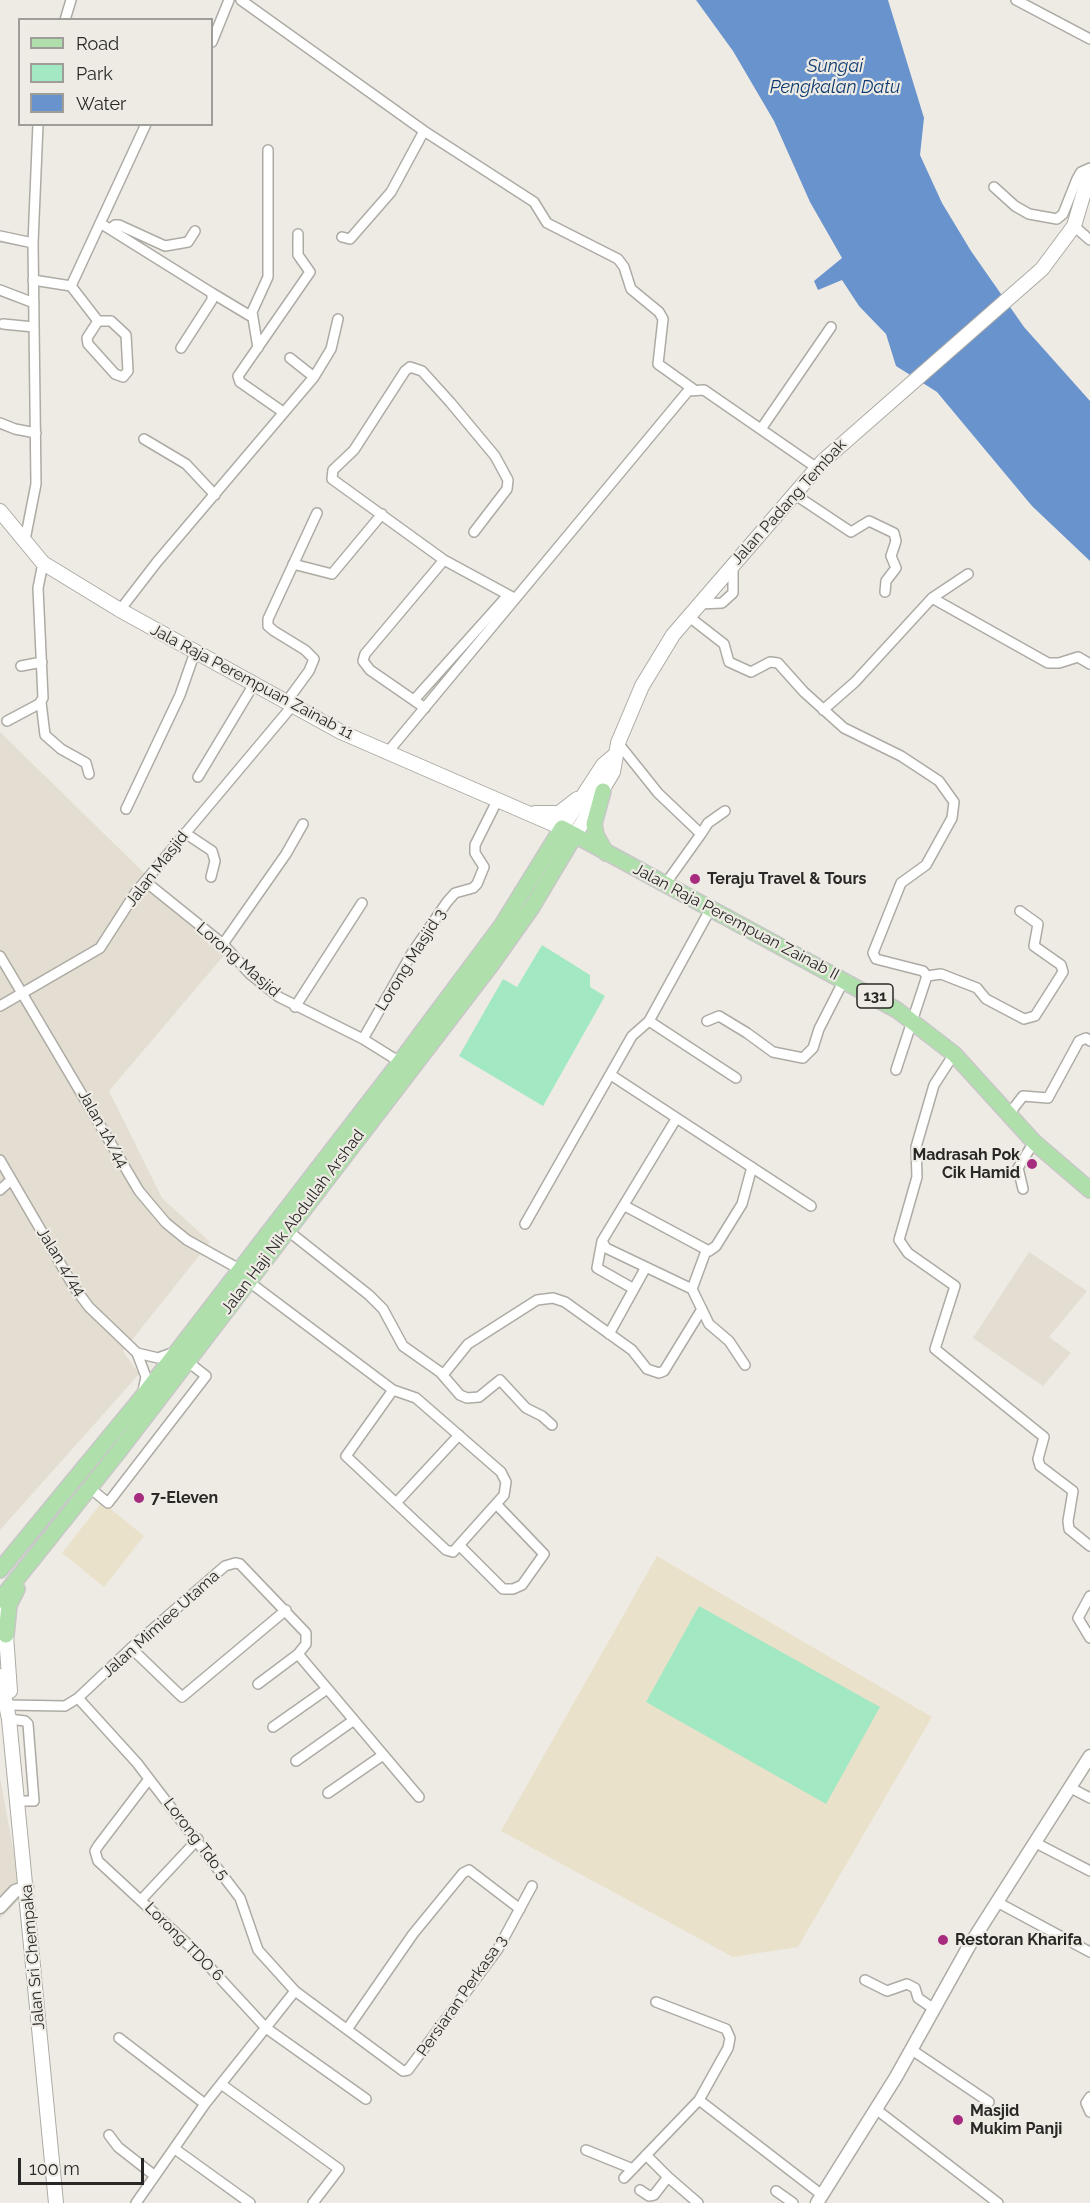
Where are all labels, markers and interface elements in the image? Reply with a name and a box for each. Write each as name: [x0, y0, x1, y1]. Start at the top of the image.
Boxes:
legend: [18, 18, 213, 126]
text: Road: [76, 33, 119, 54]
water label: Sungai Pengkalan Datu: [770, 56, 900, 98]
text: Park: [76, 63, 113, 84]
text: Water: [76, 93, 126, 114]
street label: Jalan Padang Tembak: [728, 435, 850, 569]
street label: Jala Raja Perempuan Zainab 11: [147, 620, 357, 744]
street label: Jalan Masjid: [122, 828, 192, 910]
street label: Jalan Raja Perempuan Zainab II: [630, 859, 842, 985]
place label: Teraju Travel & Tours: [707, 869, 867, 889]
marker: Teraju Travel & Tours: [688, 872, 702, 886]
street label: Lorong Masjid 3: [372, 905, 450, 1015]
street label: Lorong Masjid: [192, 919, 284, 1001]
road number: 131: [857, 984, 893, 1008]
street label: Jalan 1A/44: [74, 1087, 132, 1171]
street label: Jalan Haji Nik Abdullah Arshad: [217, 1126, 369, 1318]
place label: Madrasah Pok Cik Hamid: [912, 1145, 1020, 1183]
marker: Madrasah Pok Cik Hamid: [1025, 1157, 1039, 1171]
street label: Jalan 4/44: [32, 1224, 90, 1300]
place label: 7-Eleven: [151, 1488, 218, 1508]
marker: 7-Eleven: [132, 1491, 146, 1505]
street label: Jalan Mimiee Utama: [99, 1566, 223, 1682]
street label: Lorong Tdo 5: [159, 1794, 233, 1884]
street label: Jalan Sri Chempaka: [17, 1884, 49, 2030]
street label: Lorong TDO 6: [141, 1899, 227, 1985]
place label: Restoran Kharifa: [955, 1930, 1082, 1950]
street label: Persiaran Perkasa 3: [413, 1932, 511, 2060]
marker: Restoran Kharifa: [936, 1933, 950, 1947]
place label: Masjid Mukim Panji: [970, 2101, 1062, 2139]
marker: Masjid Mukim Panji: [951, 2113, 965, 2127]
scale bar: [21, 2146, 147, 2184]
text: 100 m: [29, 2158, 80, 2179]

